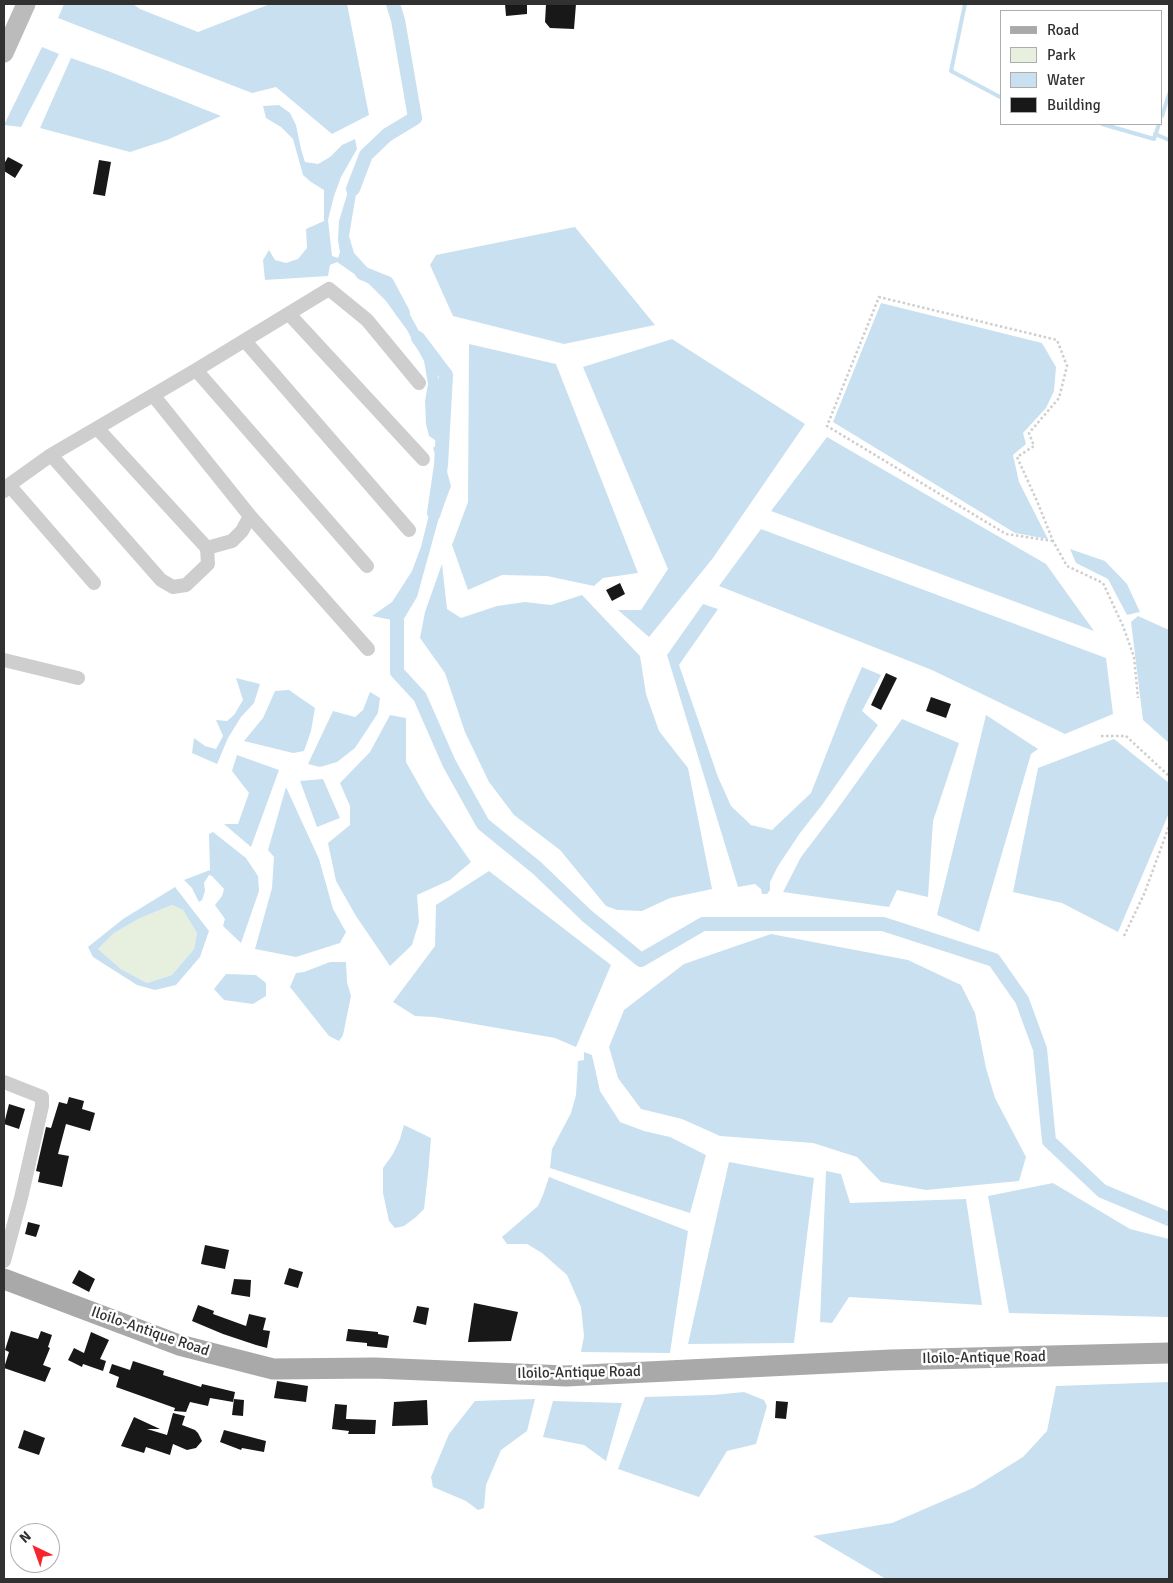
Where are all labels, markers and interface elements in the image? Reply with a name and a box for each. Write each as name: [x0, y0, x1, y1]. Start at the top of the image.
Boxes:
legend: [1000, 10, 1163, 125]
text: Road: [1047, 21, 1079, 39]
text: Park: [1047, 46, 1076, 64]
text: Water: [1047, 71, 1085, 89]
text: Building: [1047, 96, 1101, 114]
street label: Iloilo-Antique Road: [89, 1303, 211, 1361]
street label: Iloilo-Antique Road: [922, 1348, 1046, 1368]
street label: Iloilo-Antique Road: [517, 1363, 641, 1383]
north arrow: [10, 1523, 60, 1573]
text: N: [16, 1528, 35, 1547]

